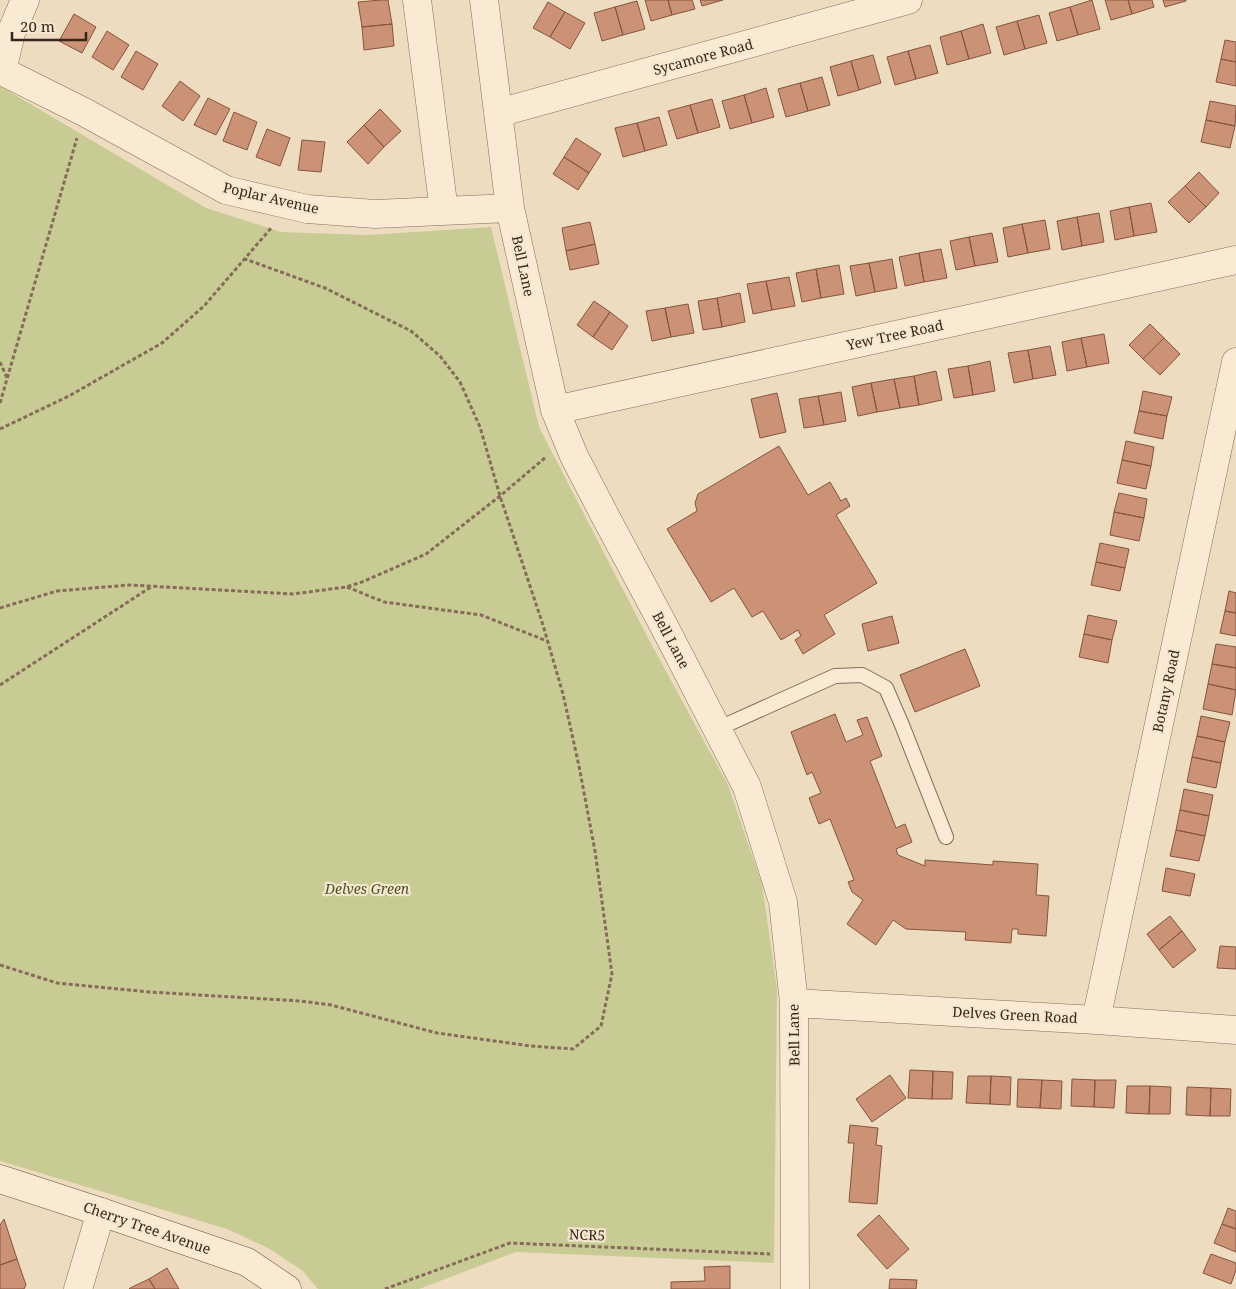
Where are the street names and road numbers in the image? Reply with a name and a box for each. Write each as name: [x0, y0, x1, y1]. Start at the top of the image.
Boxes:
street label: Sycamore Road: [651, 34, 755, 79]
street label: Poplar Avenue: [221, 177, 321, 218]
street label: Bell Lane: [508, 234, 539, 298]
street label: Yew Tree Road: [844, 315, 945, 354]
street label: Bell Lane: [648, 608, 694, 672]
street label: Botany Road: [1147, 647, 1184, 734]
street label: Delves Green Road: [952, 1002, 1079, 1027]
street label: Bell Lane: [783, 1004, 804, 1066]
street label: Cherry Tree Avenue: [81, 1197, 213, 1258]
street label: NCR5: [569, 1224, 605, 1245]

